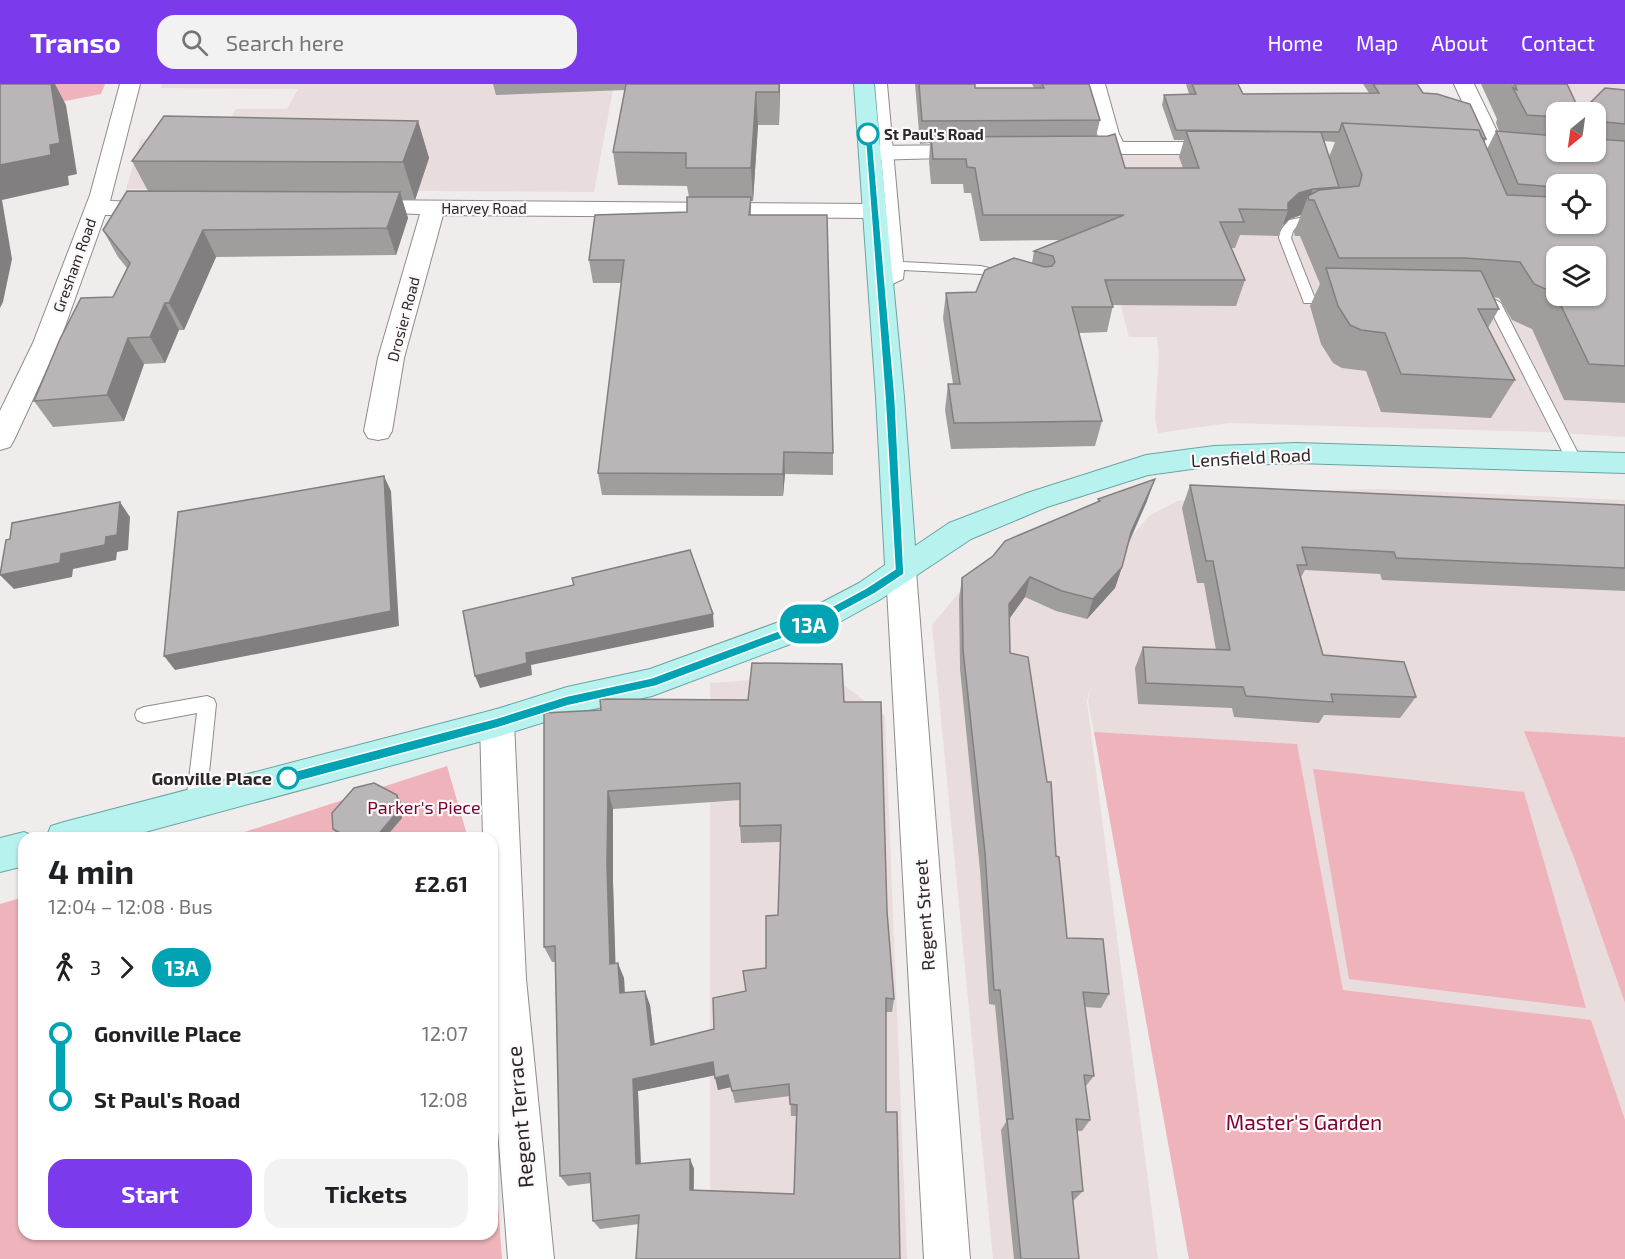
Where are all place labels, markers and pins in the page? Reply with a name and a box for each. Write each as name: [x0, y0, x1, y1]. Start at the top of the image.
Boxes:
marker: St Paul's Road: [857, 123, 879, 145]
place label: St Paul's Road: [884, 125, 984, 143]
place label: Gonville Place: [151, 767, 272, 789]
marker: Gonville Place: [277, 767, 299, 789]

